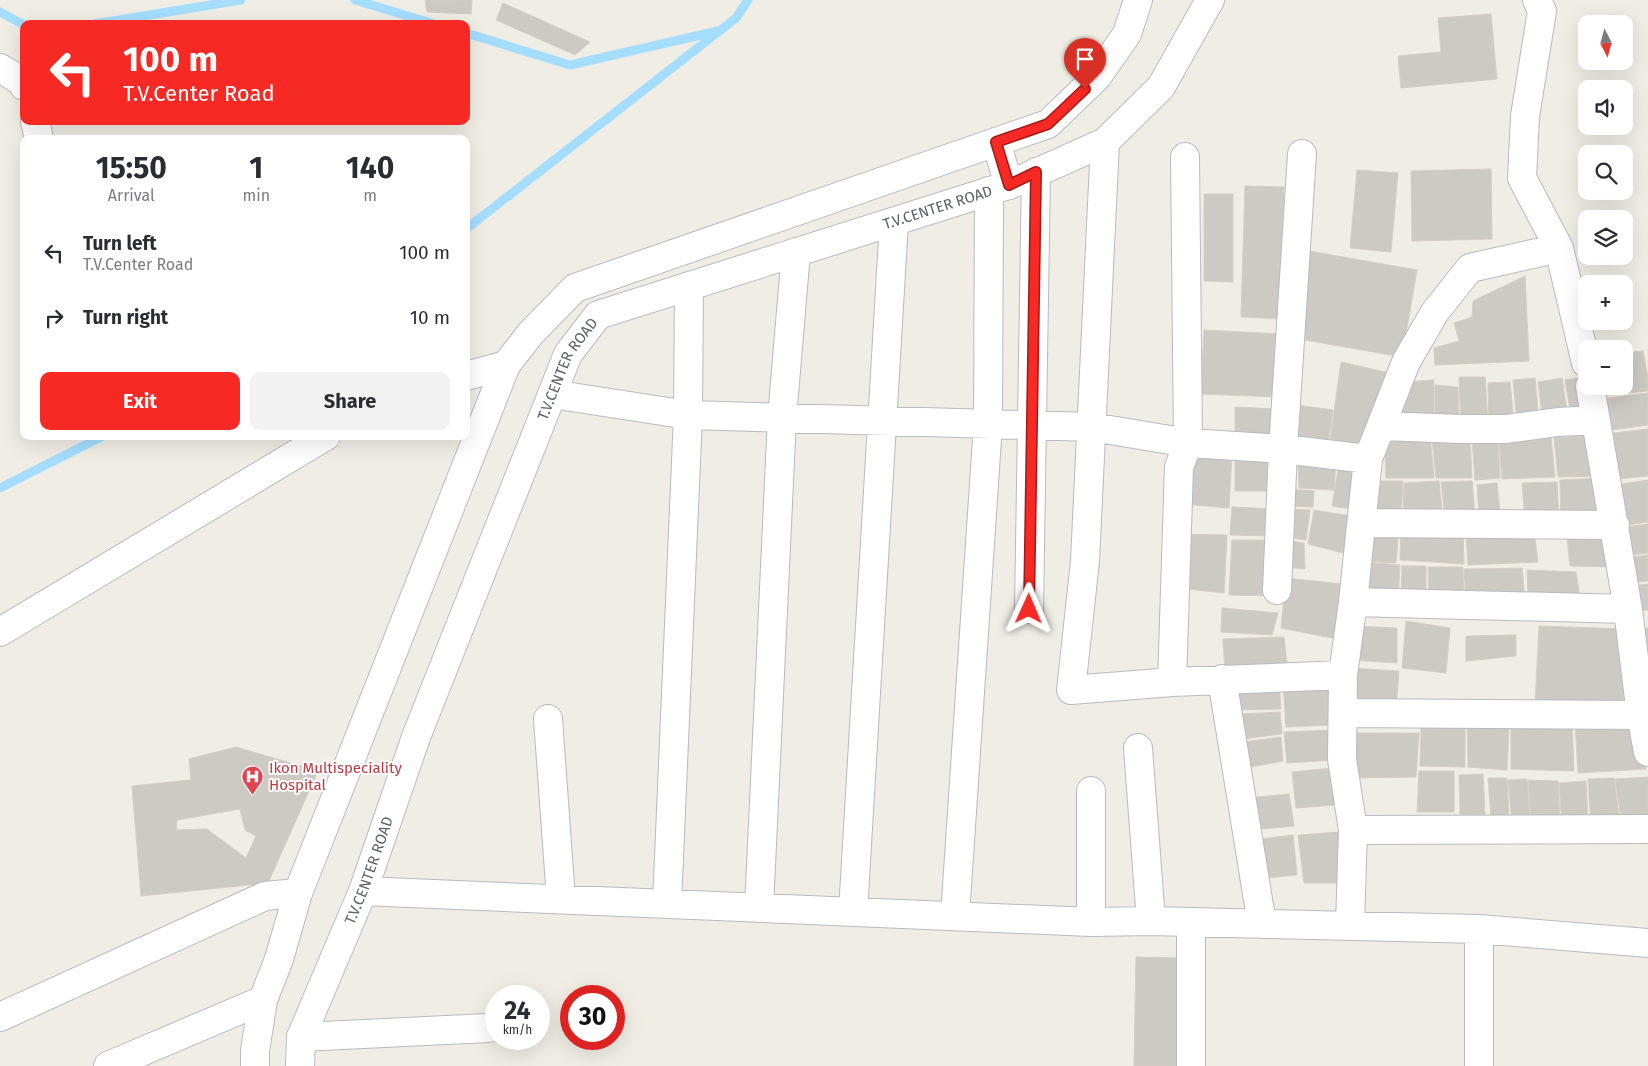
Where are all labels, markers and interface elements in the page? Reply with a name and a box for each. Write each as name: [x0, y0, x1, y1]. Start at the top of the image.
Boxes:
north arrow: [1578, 15, 1632, 70]
map controls: [1578, 15, 1633, 395]
text: 100 m: [123, 38, 218, 80]
pin: [1064, 38, 1106, 89]
icon: left: [40, 40, 105, 105]
icon: arrive: [1071, 45, 1099, 73]
text: T.V.Center Road: [123, 80, 275, 107]
button: sound: [1578, 80, 1633, 135]
button: search: [1578, 145, 1633, 200]
text: 15:50: [96, 150, 167, 186]
text: 1: [249, 150, 263, 186]
text: 140: [346, 150, 394, 186]
street label: T.V.CENTER ROAD: [881, 182, 995, 233]
text: Arrival: [108, 186, 155, 205]
text: min: [243, 186, 270, 205]
text: m: [363, 186, 377, 205]
button: layers: [1578, 210, 1633, 265]
text: Turn left: [83, 232, 157, 255]
icon: left: [40, 239, 68, 267]
text: 100 m: [399, 241, 450, 264]
text: T.V.Center Road: [83, 255, 193, 274]
button: +: [1578, 275, 1633, 330]
icon: right: [40, 304, 68, 332]
text: Turn right: [83, 306, 168, 329]
text: 10 m: [410, 306, 450, 329]
street label: T.V.CENTER ROAD: [534, 314, 602, 423]
button: −: [1578, 340, 1633, 395]
button: Exit: [40, 372, 240, 430]
button: Share: [250, 372, 450, 430]
position arrow: [1002, 582, 1054, 634]
place label: Ikon Multispeciality Hospital: [269, 759, 402, 794]
hospital icon: Ikon Multispeciality Hospital: [241, 765, 265, 796]
street label: T.V.CENTER ROAD: [341, 814, 397, 927]
speed limit sign: 30: [560, 985, 625, 1050]
text: 24: [504, 996, 531, 1026]
text: km/h: [503, 1023, 532, 1037]

